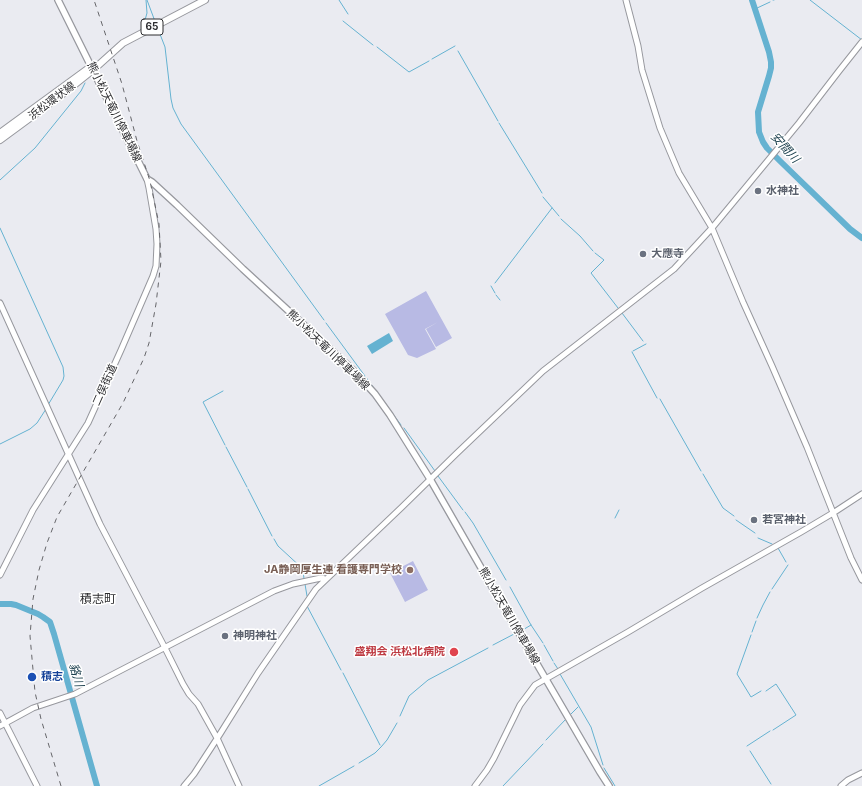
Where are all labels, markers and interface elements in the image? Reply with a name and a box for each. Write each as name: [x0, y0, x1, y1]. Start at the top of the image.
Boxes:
road number: 65: [141, 19, 163, 35]
street label: 熊小松天竜川停車場線: [84, 60, 144, 164]
street label: 浜松環状線: [26, 79, 78, 123]
water label: 安間川: [768, 130, 802, 166]
place label: 水神社: [766, 184, 799, 198]
marker: 水神社: [753, 186, 763, 196]
place label: 大應寺: [651, 247, 684, 261]
marker: 大應寺: [638, 249, 648, 259]
street label: 熊小松天竜川停車場線: [284, 307, 372, 393]
street label: 二俣街道: [90, 362, 120, 408]
place label: 若宮神社: [762, 513, 806, 527]
marker: 若宮神社: [749, 515, 759, 525]
place label: JA静岡厚生連 看護専門学校: [264, 563, 402, 577]
marker: JA静岡厚生連 看護専門学校: [405, 565, 415, 575]
street label: 熊小松天竜川停車場線: [476, 565, 542, 667]
district label: 積志町: [80, 592, 116, 606]
place label: 神明神社: [233, 629, 277, 643]
marker: 神明神社: [220, 631, 230, 641]
place label: 盛翔会 浜松北病院: [354, 645, 445, 659]
marker: 盛翔会 浜松北病院: [448, 646, 460, 658]
water label: 貉川: [66, 661, 86, 689]
place label: 積志: [41, 670, 63, 684]
marker: 積志: [26, 671, 38, 683]

